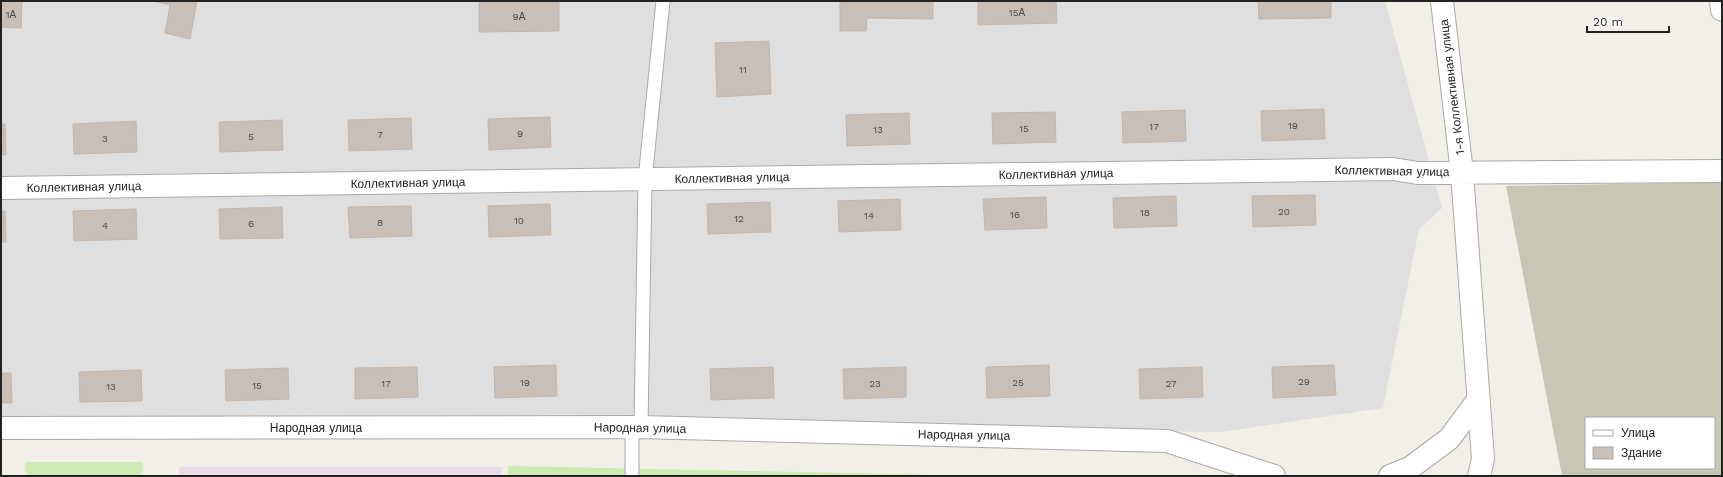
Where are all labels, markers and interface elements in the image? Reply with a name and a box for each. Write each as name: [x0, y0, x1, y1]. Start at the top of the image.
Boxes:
house number: 15А: [1009, 7, 1026, 18]
scale bar: [1587, 8, 1669, 34]
house number: 1А: [6, 9, 17, 20]
house number: 9А: [513, 11, 526, 22]
text: 20 m: [1593, 15, 1623, 29]
street label: 1-я Коллективная улица: [1437, 18, 1467, 156]
house number: 11: [739, 64, 747, 75]
house number: 19: [1288, 120, 1298, 131]
house number: 17: [1149, 121, 1159, 132]
house number: 15: [1019, 123, 1029, 134]
house number: 13: [873, 124, 883, 135]
house number: 9: [517, 128, 523, 139]
house number: 7: [377, 129, 383, 140]
house number: 5: [248, 131, 254, 142]
house number: 3: [102, 133, 108, 144]
street label: Коллективная улица: [1334, 163, 1450, 179]
street label: Коллективная улица: [998, 166, 1114, 182]
street label: Коллективная улица: [674, 170, 790, 186]
street label: Коллективная улица: [350, 175, 466, 191]
street label: Коллективная улица: [26, 179, 142, 195]
house number: 20: [1278, 206, 1290, 217]
house number: 18: [1140, 207, 1150, 218]
house number: 16: [1010, 209, 1020, 220]
house number: 14: [864, 210, 874, 221]
house number: 12: [734, 213, 744, 224]
house number: 10: [514, 215, 524, 226]
house number: 8: [377, 217, 383, 228]
house number: 6: [248, 218, 254, 229]
house number: 4: [102, 220, 108, 231]
house number: 29: [1298, 376, 1310, 387]
house number: 19: [520, 377, 530, 388]
house number: 25: [1012, 377, 1024, 388]
house number: 17: [381, 378, 391, 389]
house number: 23: [869, 378, 881, 389]
house number: 27: [1165, 378, 1177, 389]
house number: 15: [252, 380, 262, 391]
house number: 13: [106, 381, 116, 392]
legend: [1585, 417, 1715, 469]
street label: Народная улица: [594, 420, 687, 436]
street label: Народная улица: [270, 421, 362, 435]
text: Улица: [1621, 426, 1655, 440]
street label: Народная улица: [918, 427, 1011, 443]
text: Здание: [1621, 446, 1662, 460]

